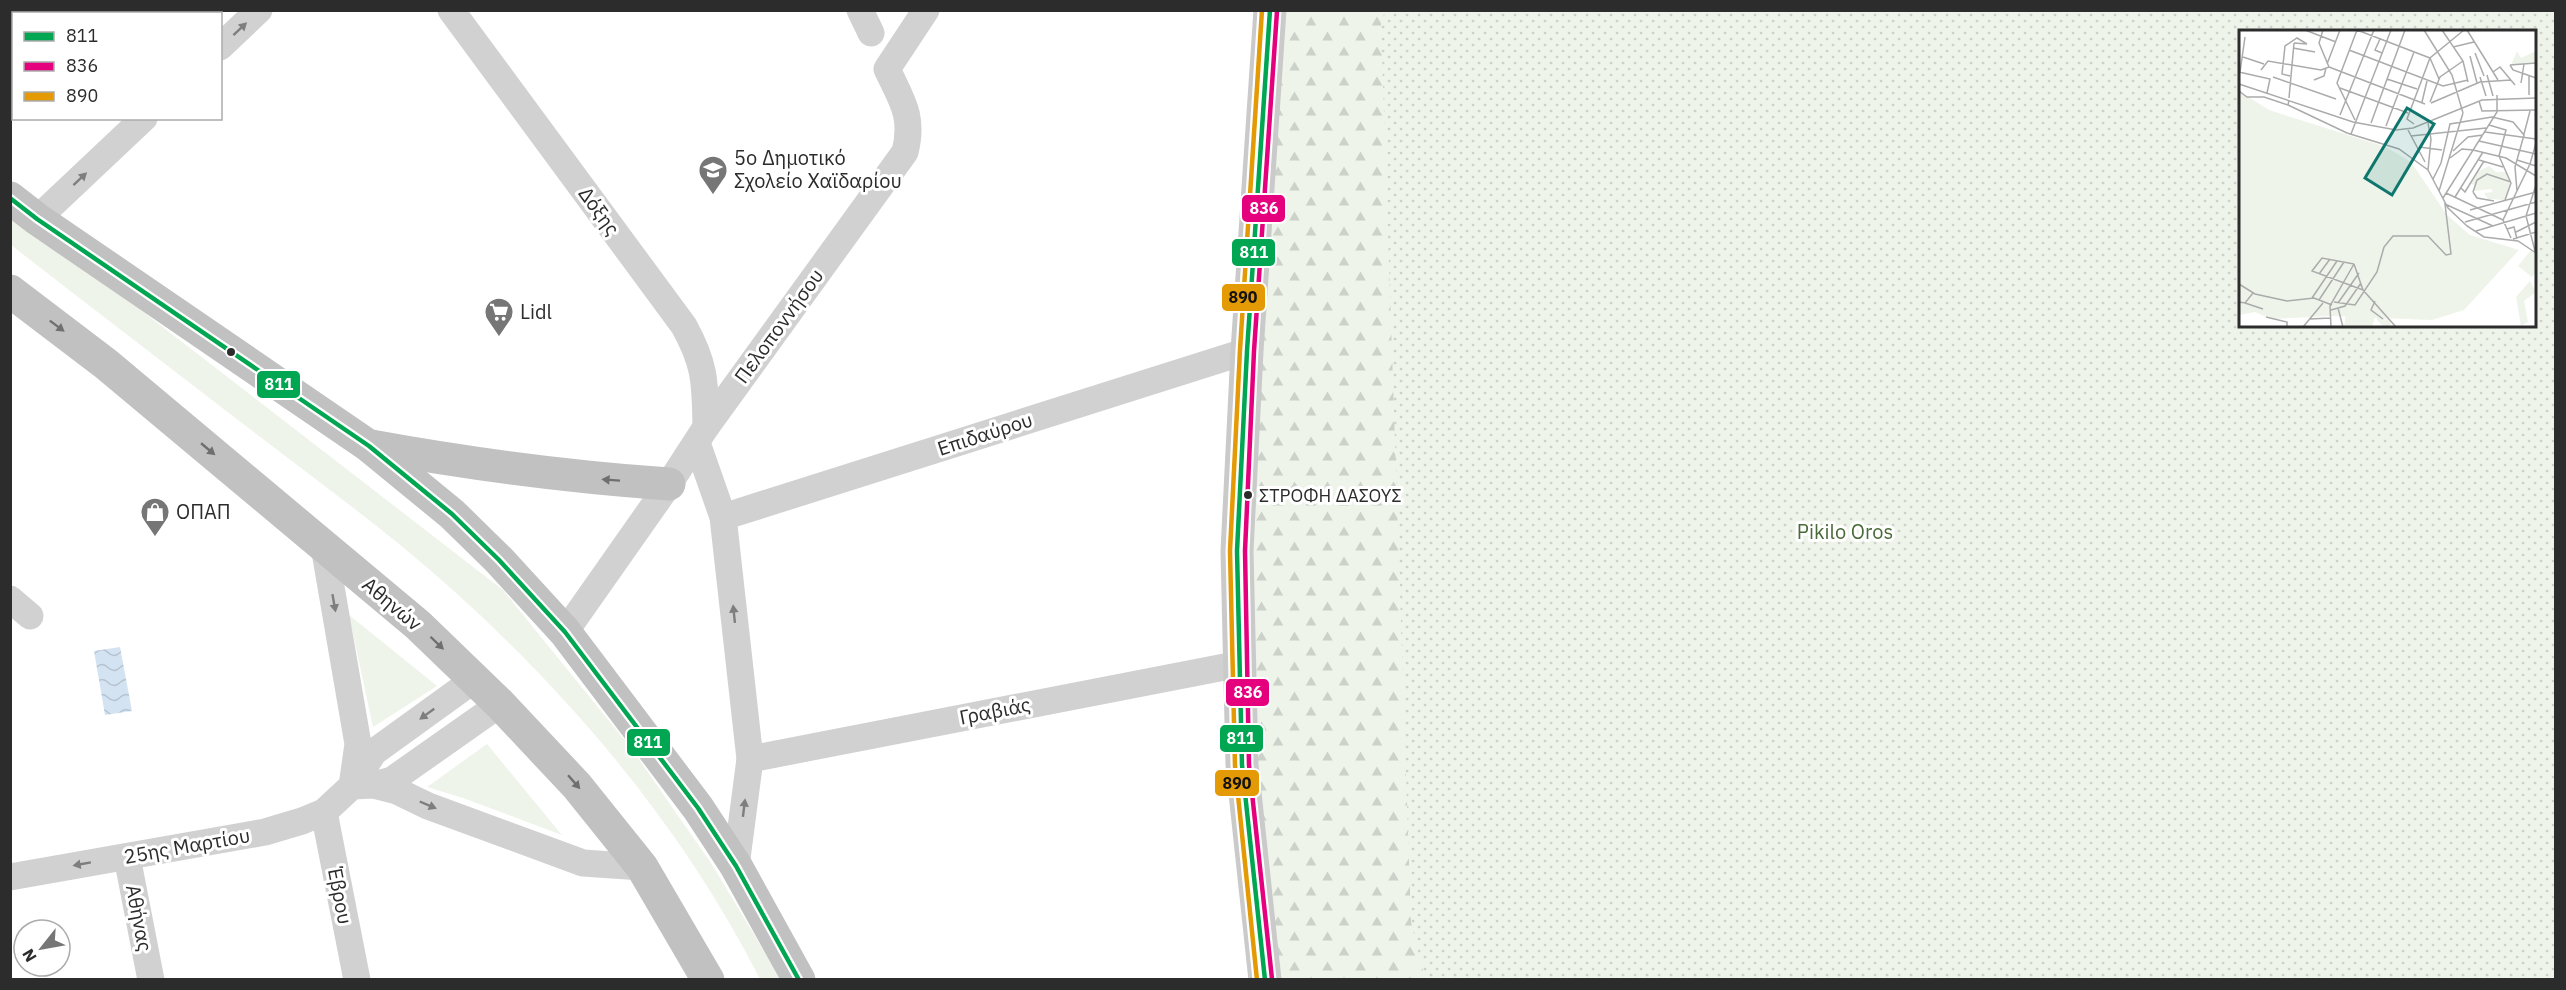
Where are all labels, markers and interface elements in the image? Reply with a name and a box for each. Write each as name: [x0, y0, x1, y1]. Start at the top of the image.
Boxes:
legend: [12, 12, 222, 120]
one-way arrow: [232, 22, 246, 36]
text: 811: [66, 24, 98, 47]
inset map: [2239, 30, 2536, 327]
text: 836: [66, 54, 98, 77]
text: 890: [66, 84, 98, 107]
place label: 5ο Δημοτικό Σχολείο Χαϊδαρίου: [734, 144, 902, 194]
school or university icon: 5ο Δημοτικό Σχολείο Χαϊδαρίου: [697, 154, 729, 196]
one-way arrow: [72, 173, 87, 186]
street label: Δόξης: [573, 181, 626, 241]
line badge: 836: [1241, 194, 1286, 223]
text: 836: [1250, 198, 1279, 218]
line badge: 811: [1231, 238, 1276, 267]
text: 811: [1240, 242, 1269, 262]
street label: Πελοποννήσου: [728, 263, 829, 388]
line badge: 890: [1221, 283, 1266, 312]
text: 890: [1229, 287, 1258, 307]
supermarket icon: Lidl: [483, 296, 515, 338]
place label: Lidl: [520, 298, 552, 325]
one-way arrow: [49, 320, 65, 333]
unlabelled marker: [225, 346, 237, 358]
line badge: 811: [256, 370, 301, 399]
text: 811: [265, 374, 294, 394]
street label: Επιδαύρου: [934, 405, 1036, 462]
one-way arrow: [200, 443, 216, 456]
one-way arrow: [601, 475, 620, 485]
place label: ΣΤΡΟΦΗ ΔΑΣΟΥΣ: [1259, 484, 1402, 507]
marker: ΣΤΡΟΦΗ ΔΑΣΟΥΣ: [1242, 489, 1254, 501]
shop icon: ΟΠΑΠ: [139, 496, 171, 538]
place label: ΟΠΑΠ: [176, 498, 231, 525]
park label: Pikilo Oros: [1797, 518, 1893, 545]
street label: Αθηνών: [357, 571, 428, 636]
one-way arrow: [330, 594, 339, 613]
one-way arrow: [729, 605, 739, 624]
one-way arrow: [430, 636, 444, 650]
line badge: 836: [1225, 678, 1270, 707]
text: 836: [1234, 682, 1263, 702]
street label: Γραβιάς: [957, 690, 1033, 731]
one-way arrow: [420, 708, 436, 720]
line badge: 811: [1219, 724, 1264, 753]
line badge: 811: [626, 728, 671, 757]
text: 811: [1227, 728, 1256, 748]
text: 811: [634, 732, 663, 752]
line badge: 890: [1214, 769, 1260, 797]
text: 890: [1223, 773, 1252, 793]
one-way arrow: [567, 775, 580, 790]
one-way arrow: [739, 799, 748, 818]
one-way arrow: [419, 801, 437, 810]
street label: 25ης Μαρτίου: [122, 821, 252, 870]
one-way arrow: [73, 860, 92, 869]
street label: Έβρου: [322, 864, 359, 927]
street label: Αθήνας: [120, 882, 159, 954]
north arrow: [12, 918, 72, 978]
text: N: [18, 946, 41, 966]

